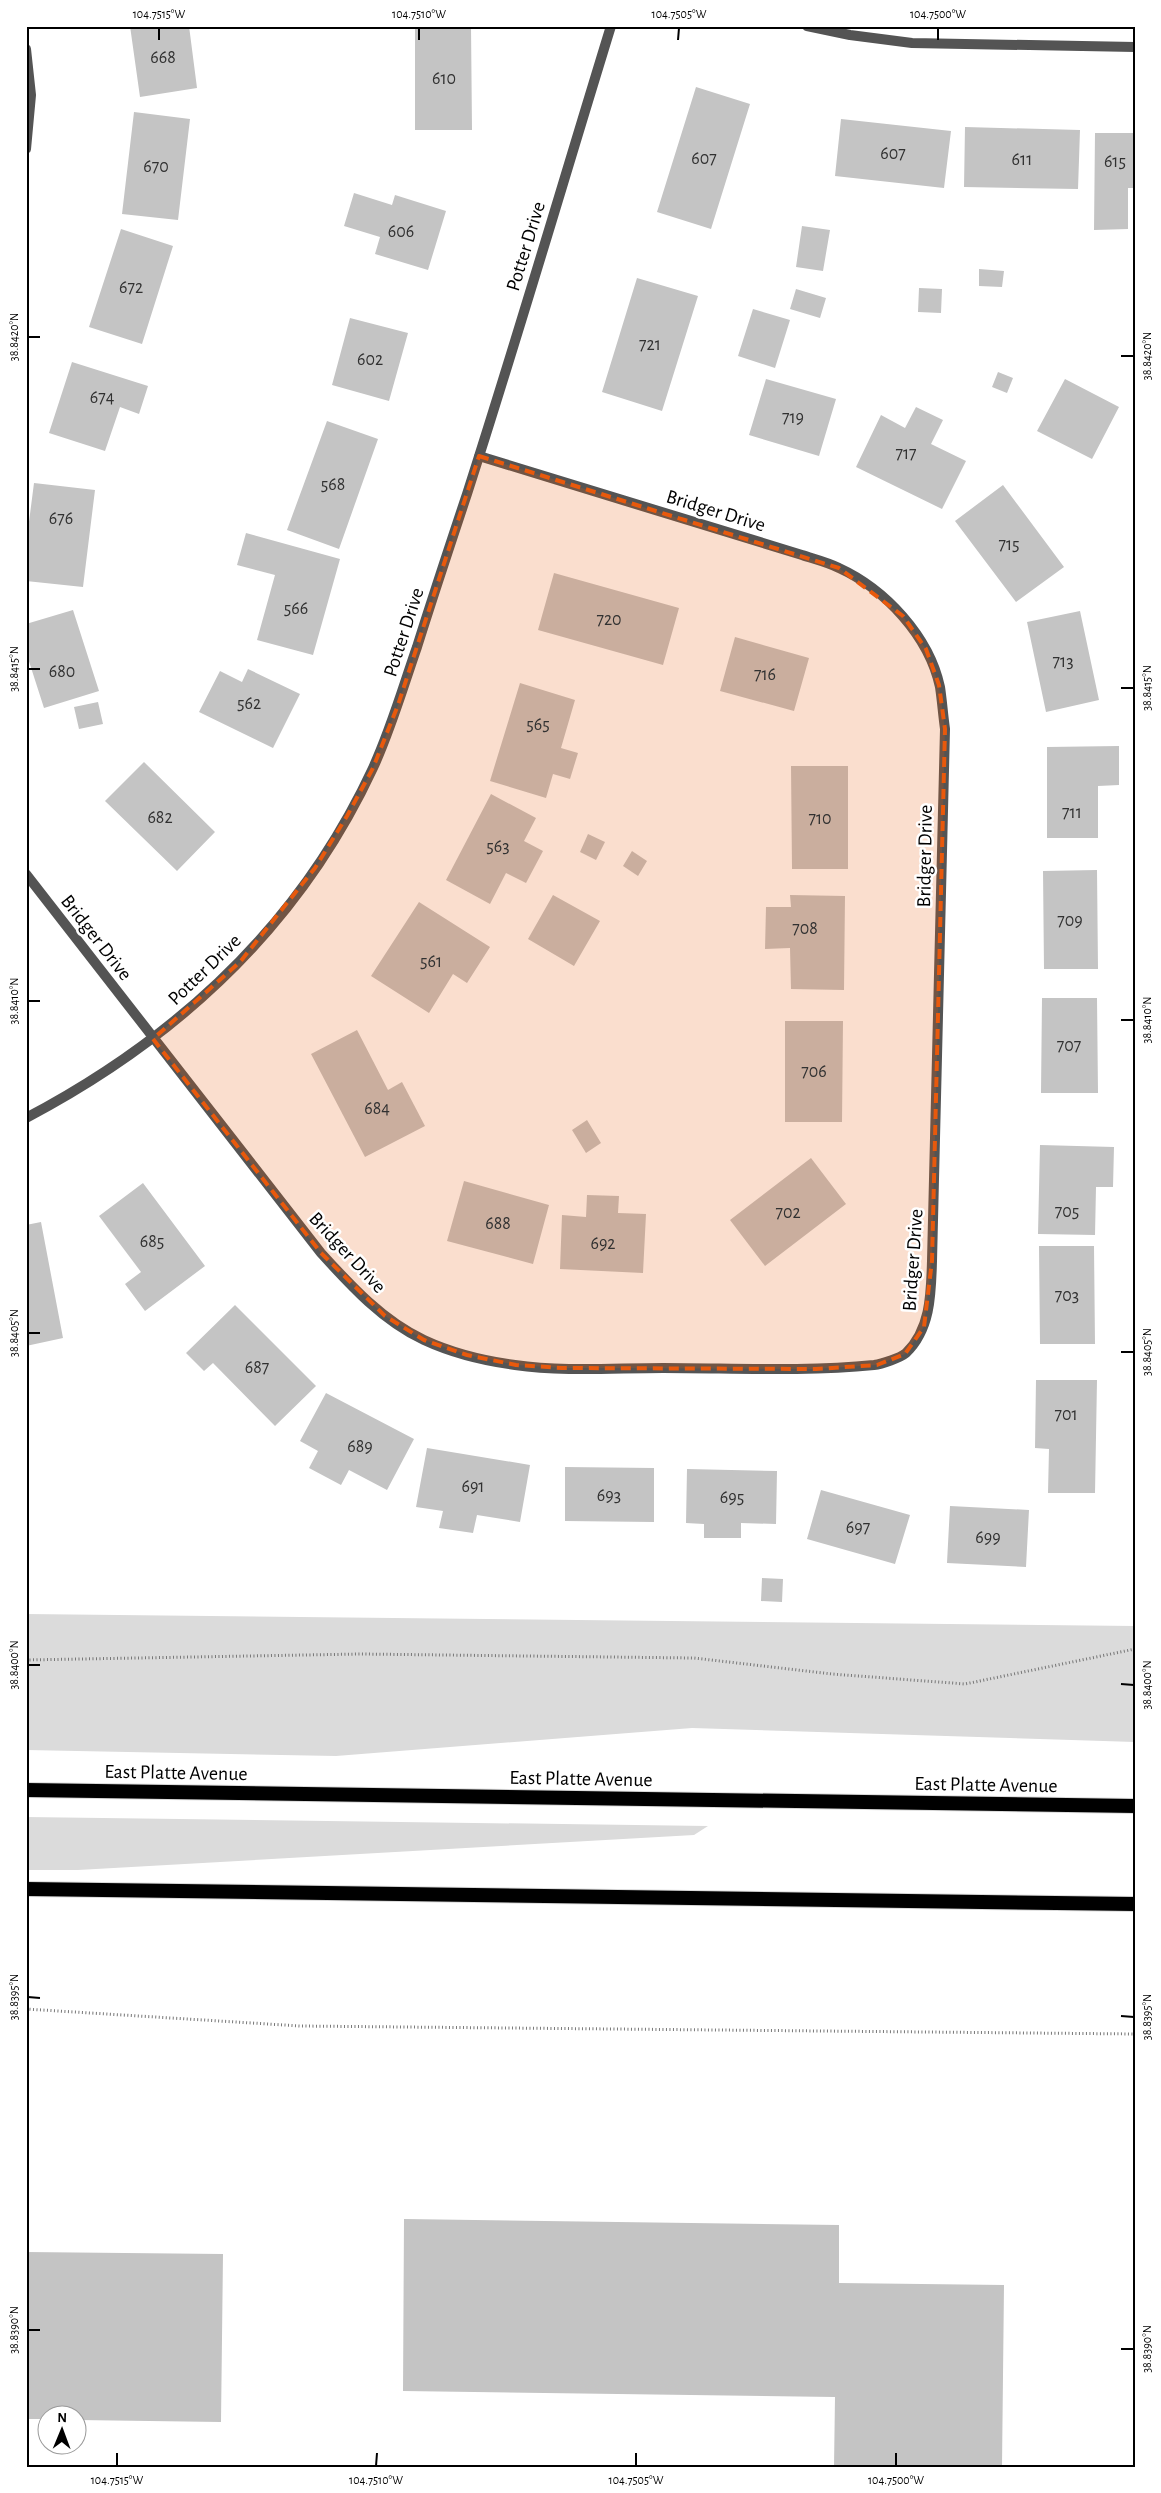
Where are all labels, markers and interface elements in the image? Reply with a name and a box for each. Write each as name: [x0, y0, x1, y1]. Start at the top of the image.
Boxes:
text: 104.7515°W: [133, 8, 186, 20]
text: 104.7510°W: [392, 8, 446, 20]
text: 104.7505°W: [652, 8, 707, 20]
text: 104.7500°W: [910, 8, 966, 20]
house number: 668: [150, 49, 176, 67]
house number: 610: [432, 70, 456, 88]
house number: 607: [880, 145, 906, 163]
house number: 607: [691, 150, 717, 168]
house number: 611: [1012, 151, 1032, 169]
house number: 615: [1104, 153, 1126, 171]
house number: 670: [143, 158, 169, 176]
street label: Potter Drive: [503, 199, 549, 293]
house number: 606: [388, 223, 414, 241]
house number: 672: [119, 279, 143, 297]
text: 38.8420°N: [8, 313, 20, 361]
text: 38.8420°N: [1141, 332, 1153, 380]
house number: 721: [639, 336, 661, 354]
house number: 602: [357, 351, 383, 369]
house number: 674: [90, 389, 115, 407]
house number: 719: [782, 409, 804, 427]
house number: 717: [895, 445, 917, 463]
house number: 568: [321, 476, 345, 494]
street label: Bridger Drive: [664, 486, 768, 536]
house number: 676: [49, 510, 73, 528]
house number: 715: [998, 536, 1020, 554]
street label: Potter Drive: [380, 585, 428, 679]
house number: 566: [284, 600, 308, 618]
house number: 720: [596, 611, 622, 629]
text: 38.8415°N: [8, 646, 20, 692]
house number: 713: [1052, 653, 1074, 671]
house number: 680: [49, 663, 75, 681]
text: 38.8415°N: [1141, 665, 1153, 711]
house number: 716: [754, 666, 776, 684]
house number: 562: [237, 695, 261, 713]
house number: 565: [526, 716, 550, 734]
house number: 711: [1062, 804, 1082, 822]
street label: Bridger Drive: [914, 805, 936, 907]
house number: 682: [147, 809, 173, 827]
house number: 710: [808, 810, 832, 828]
house number: 563: [486, 838, 510, 856]
street label: Bridger Drive: [57, 891, 136, 984]
house number: 709: [1057, 912, 1083, 930]
house number: 708: [792, 920, 818, 938]
street label: Potter Drive: [164, 930, 245, 1009]
house number: 561: [420, 953, 442, 971]
text: 38.8410°N: [8, 977, 20, 1025]
text: 38.8410°N: [1141, 996, 1153, 1044]
house number: 707: [1057, 1037, 1081, 1055]
house number: 706: [801, 1063, 827, 1081]
house number: 684: [364, 1100, 390, 1118]
house number: 705: [1055, 1203, 1079, 1221]
house number: 702: [775, 1204, 801, 1222]
street label: Bridger Drive: [305, 1208, 390, 1297]
street label: Bridger Drive: [899, 1208, 927, 1312]
house number: 688: [485, 1215, 511, 1233]
house number: 685: [140, 1233, 164, 1251]
house number: 692: [590, 1235, 616, 1253]
house number: 703: [1055, 1287, 1079, 1305]
text: 38.8405°N: [8, 1309, 20, 1357]
text: 38.8405°N: [1141, 1328, 1153, 1376]
house number: 687: [245, 1359, 269, 1377]
house number: 701: [1054, 1406, 1078, 1424]
house number: 689: [347, 1438, 373, 1456]
house number: 691: [461, 1478, 485, 1496]
house number: 693: [597, 1487, 621, 1505]
house number: 695: [720, 1489, 744, 1507]
house number: 697: [846, 1519, 870, 1537]
house number: 699: [975, 1529, 1001, 1547]
text: 38.8400°N: [8, 1640, 20, 1690]
text: 38.8400°N: [1141, 1660, 1153, 1710]
street label: East Platte Avenue: [104, 1762, 248, 1784]
street label: East Platte Avenue: [509, 1768, 653, 1790]
street label: East Platte Avenue: [914, 1774, 1058, 1796]
text: 38.8395°N: [8, 1974, 20, 2020]
text: 38.8395°N: [1141, 1994, 1153, 2040]
text: 38.8390°N: [8, 2306, 20, 2354]
text: 38.8390°N: [1141, 2325, 1153, 2373]
north arrow: [38, 2406, 88, 2456]
text: N: [57, 2411, 67, 2425]
text: 104.7515°W: [91, 2474, 144, 2486]
text: 104.7510°W: [349, 2474, 403, 2486]
text: 104.7505°W: [609, 2474, 664, 2486]
text: 104.7500°W: [868, 2474, 924, 2486]

